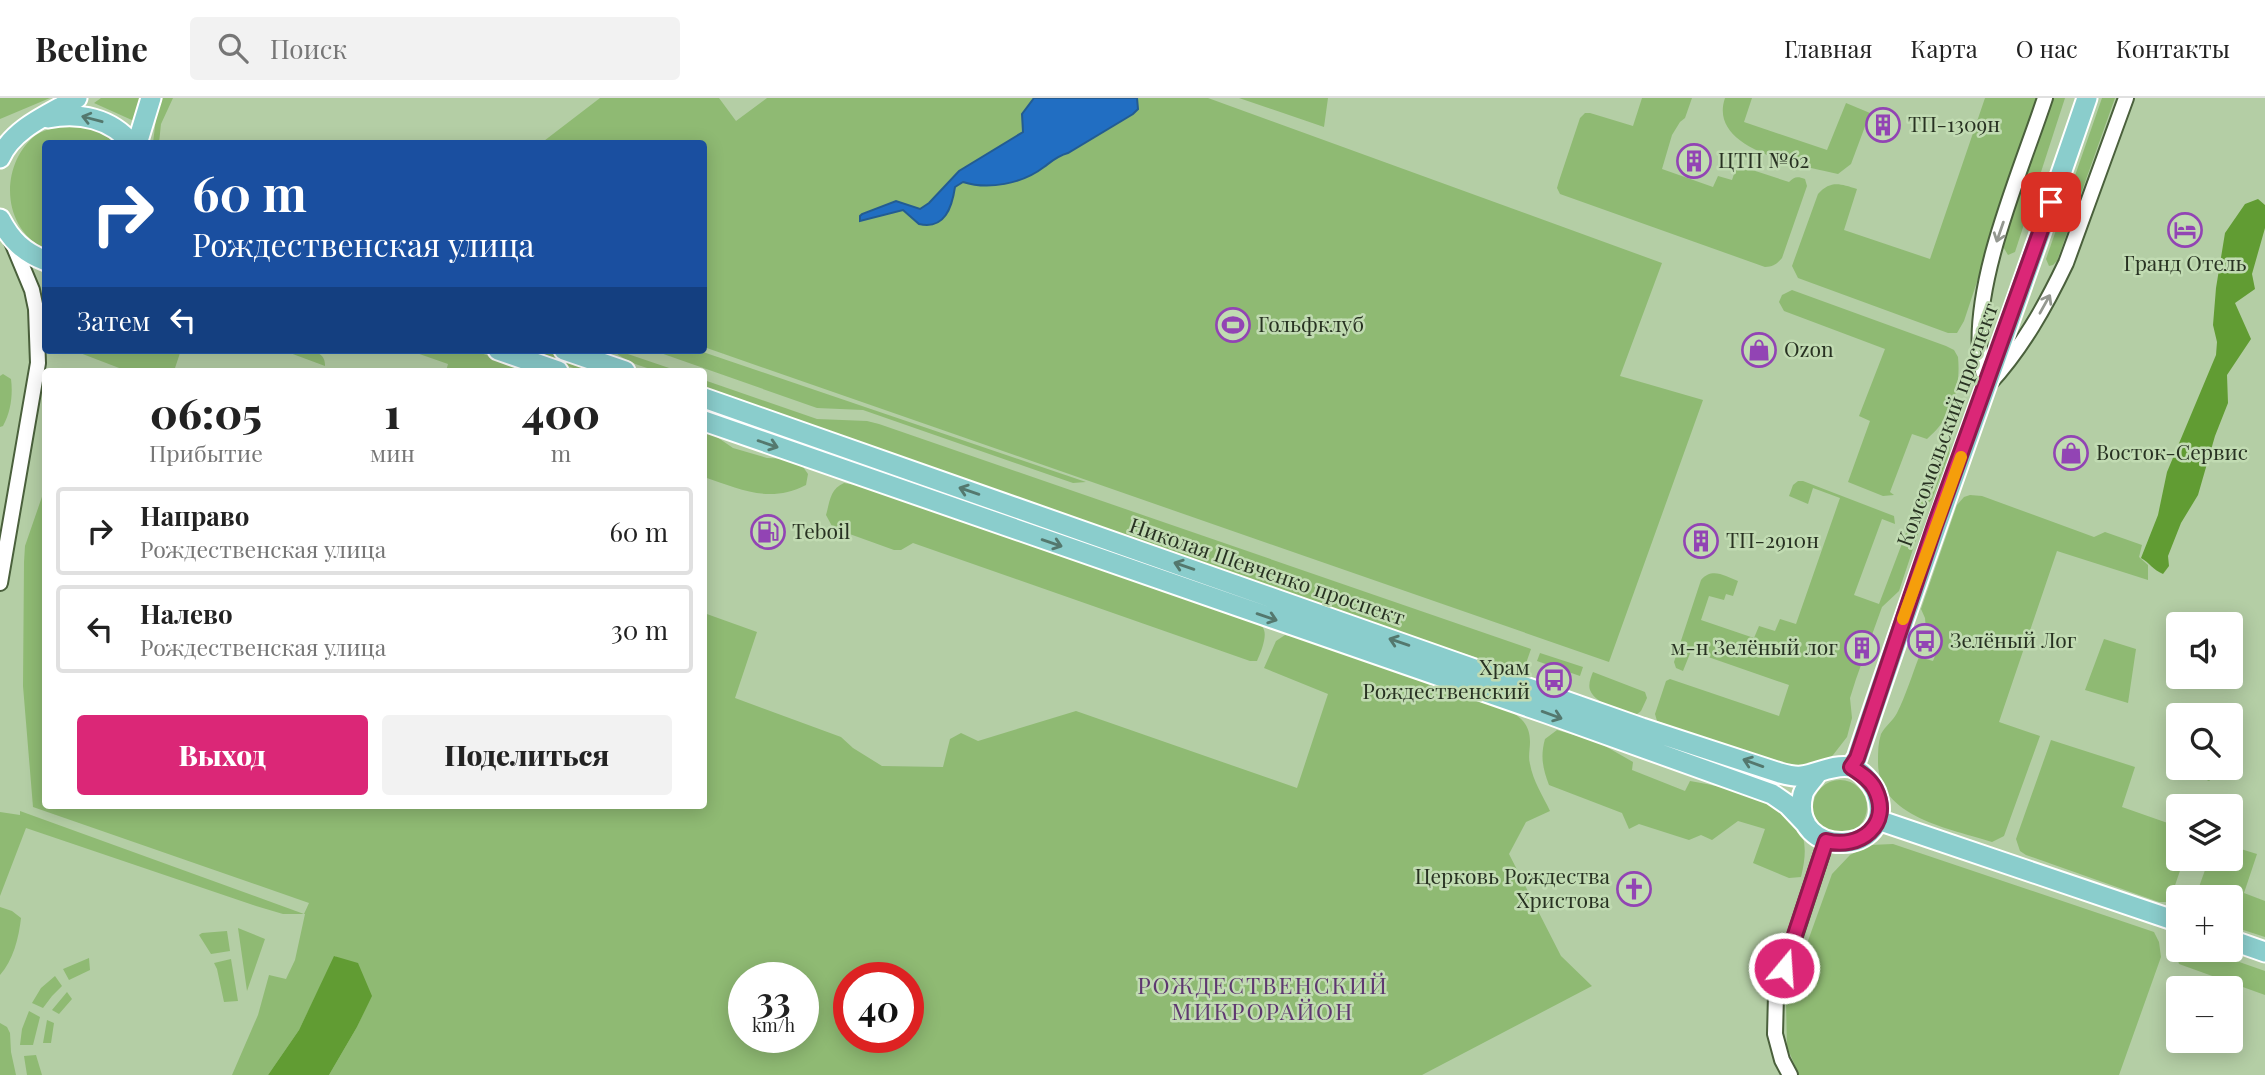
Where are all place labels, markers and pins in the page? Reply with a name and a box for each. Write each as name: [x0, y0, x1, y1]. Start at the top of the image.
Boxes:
building icon: ТП-1309н: [1864, 106, 1902, 144]
place label: ТП-1309н: [1908, 109, 2000, 137]
building icon: ЦТП №62: [1675, 142, 1713, 180]
place label: ЦТП №62: [1718, 145, 1809, 173]
pin: [2021, 172, 2081, 232]
hotel icon: Гранд Отель: [2166, 211, 2204, 249]
place label: Гранд Отель: [2124, 248, 2246, 276]
sports icon: Гольфклуб: [1214, 306, 1252, 344]
place label: Гольфклуб: [1258, 309, 1364, 337]
shop icon: Ozon: [1740, 331, 1778, 369]
place label: Ozon: [1784, 334, 1834, 362]
shop icon: Восток-Сервис: [2052, 434, 2090, 472]
place label: Восток-Сервис: [2096, 437, 2248, 465]
fuel station icon: Teboil: [749, 513, 787, 551]
place label: Teboil: [792, 516, 850, 544]
building icon: ТП-2910н: [1682, 522, 1720, 560]
place label: ТП-2910н: [1726, 525, 1819, 553]
bus stop icon: Зелёный Лог: [1906, 622, 1944, 660]
place label: Зелёный Лог: [1950, 625, 2077, 653]
building icon: м-н Зелёный лог: [1843, 629, 1881, 667]
place label: м-н Зелёный лог: [1671, 632, 1838, 660]
place label: Храм Рождественский: [1363, 652, 1530, 704]
bus stop icon: Храм Рождественский: [1535, 661, 1573, 699]
place label: Церковь Рождества Христова: [1415, 861, 1611, 913]
church icon: Церковь Рождества Христова: [1615, 870, 1653, 908]

